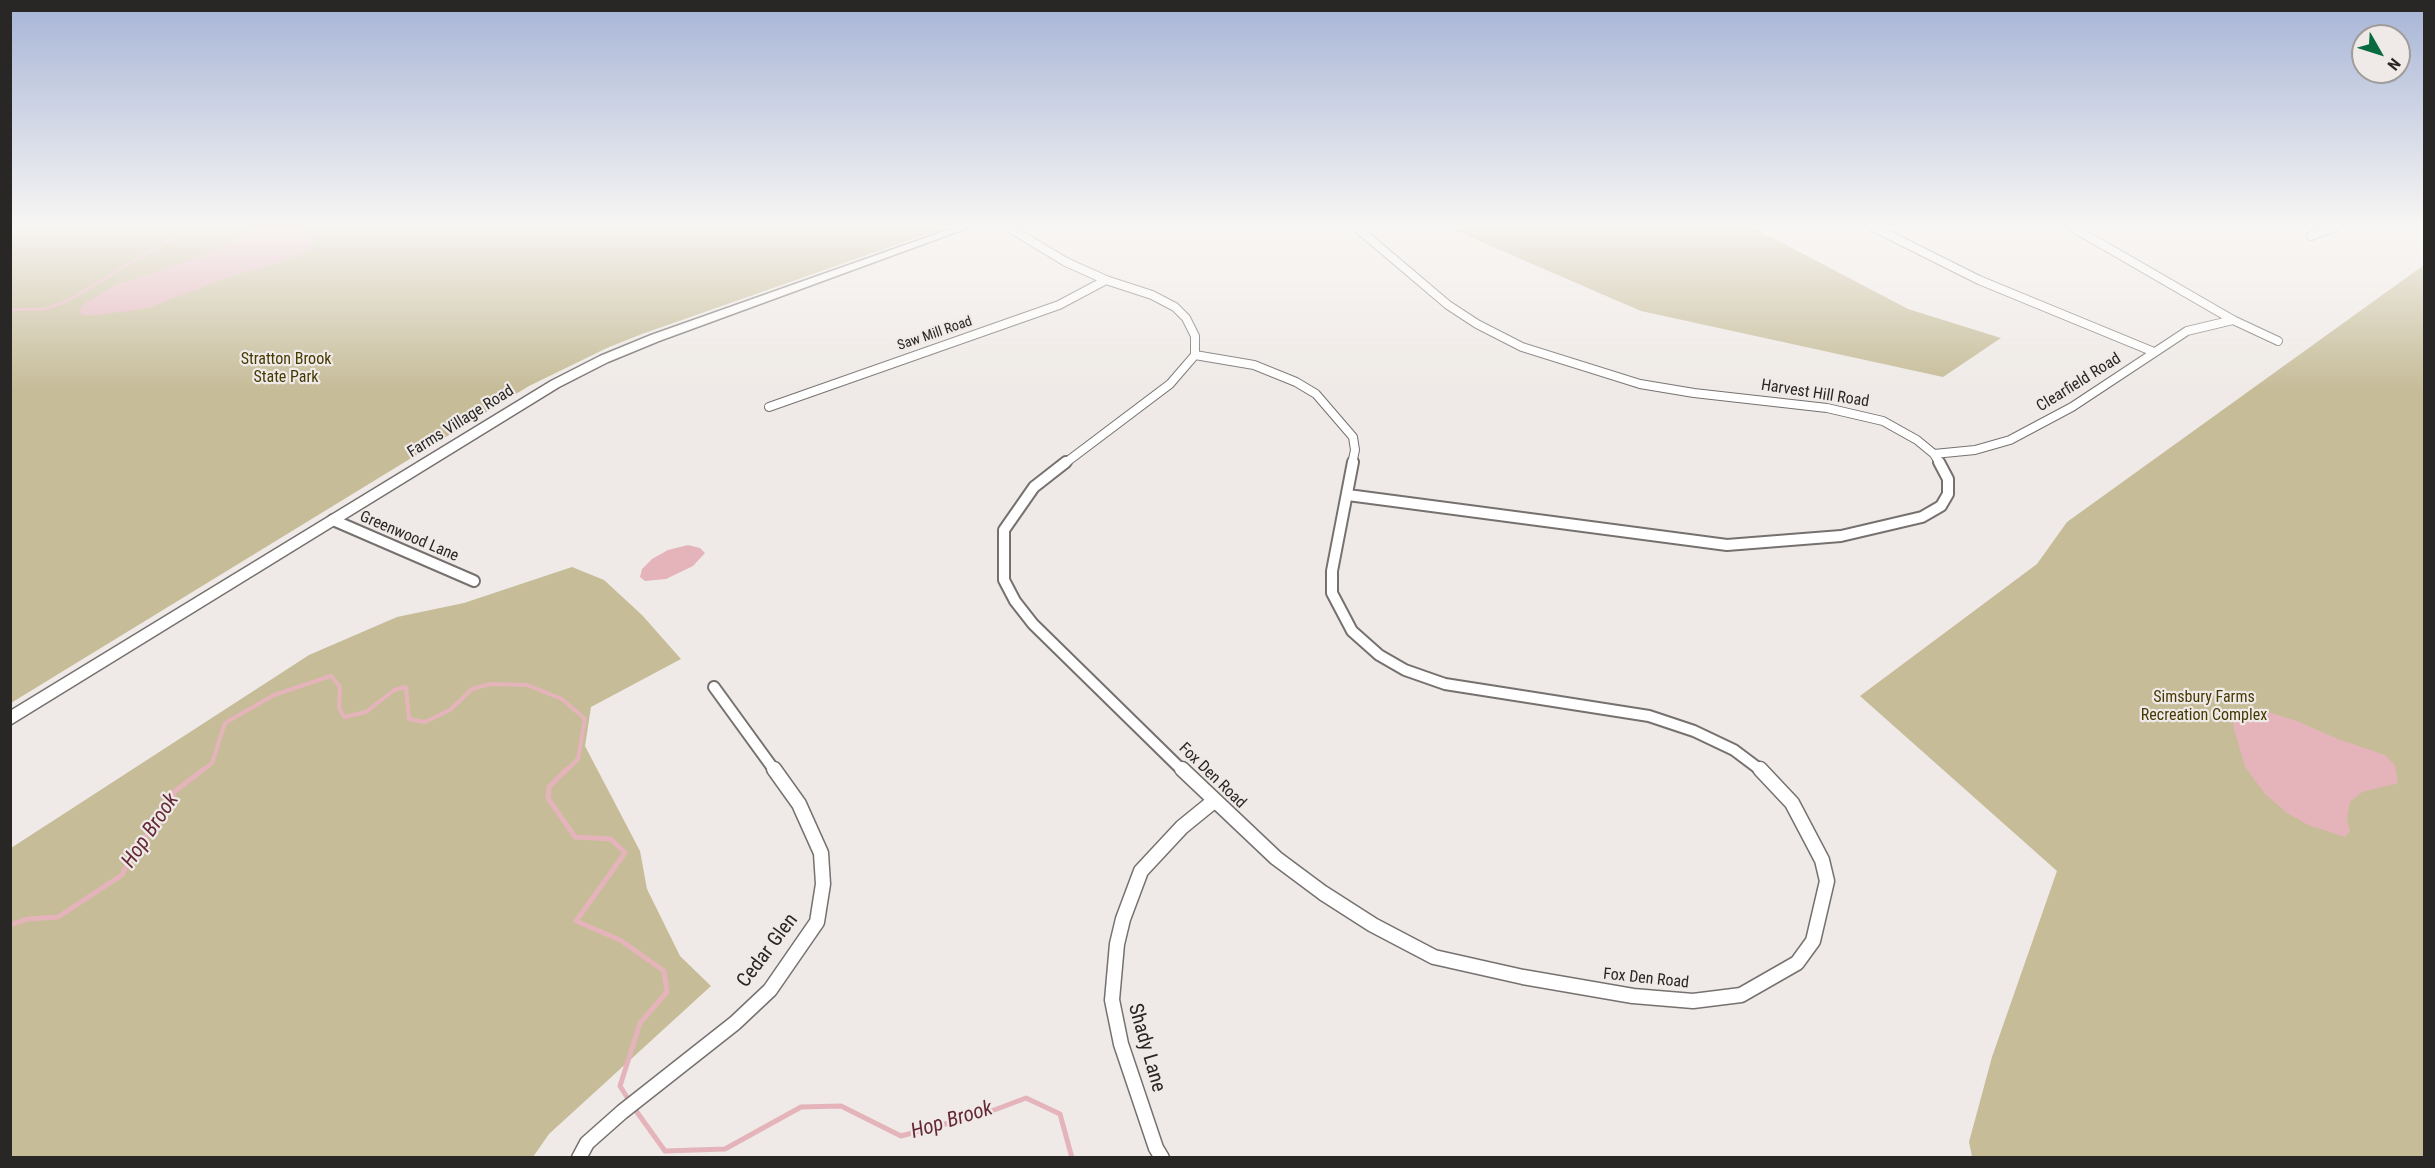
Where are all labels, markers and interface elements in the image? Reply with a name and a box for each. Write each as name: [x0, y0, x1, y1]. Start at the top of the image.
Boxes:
north arrow: [2351, 24, 2411, 84]
text: N: [2383, 55, 2404, 74]
street label: Saw Mill Road: [895, 313, 975, 355]
park label: Stratton Brook State Park: [241, 350, 331, 388]
street label: Clearfield Road: [2033, 350, 2125, 416]
street label: Harvest Hill Road: [1760, 376, 1870, 412]
street label: Farms Village Road: [404, 382, 518, 462]
street label: Greenwood Lane: [357, 508, 461, 566]
park label: Simsbury Farms Recreation Complex: [2141, 688, 2267, 726]
street label: Fox Den Road: [1174, 739, 1250, 813]
water label: Hop Brook: [117, 789, 185, 873]
street label: Cedar Glen: [732, 909, 804, 993]
street label: Fox Den Road: [1602, 965, 1690, 993]
street label: Shady Lane: [1122, 1001, 1170, 1095]
water label: Hop Brook: [908, 1097, 996, 1145]

